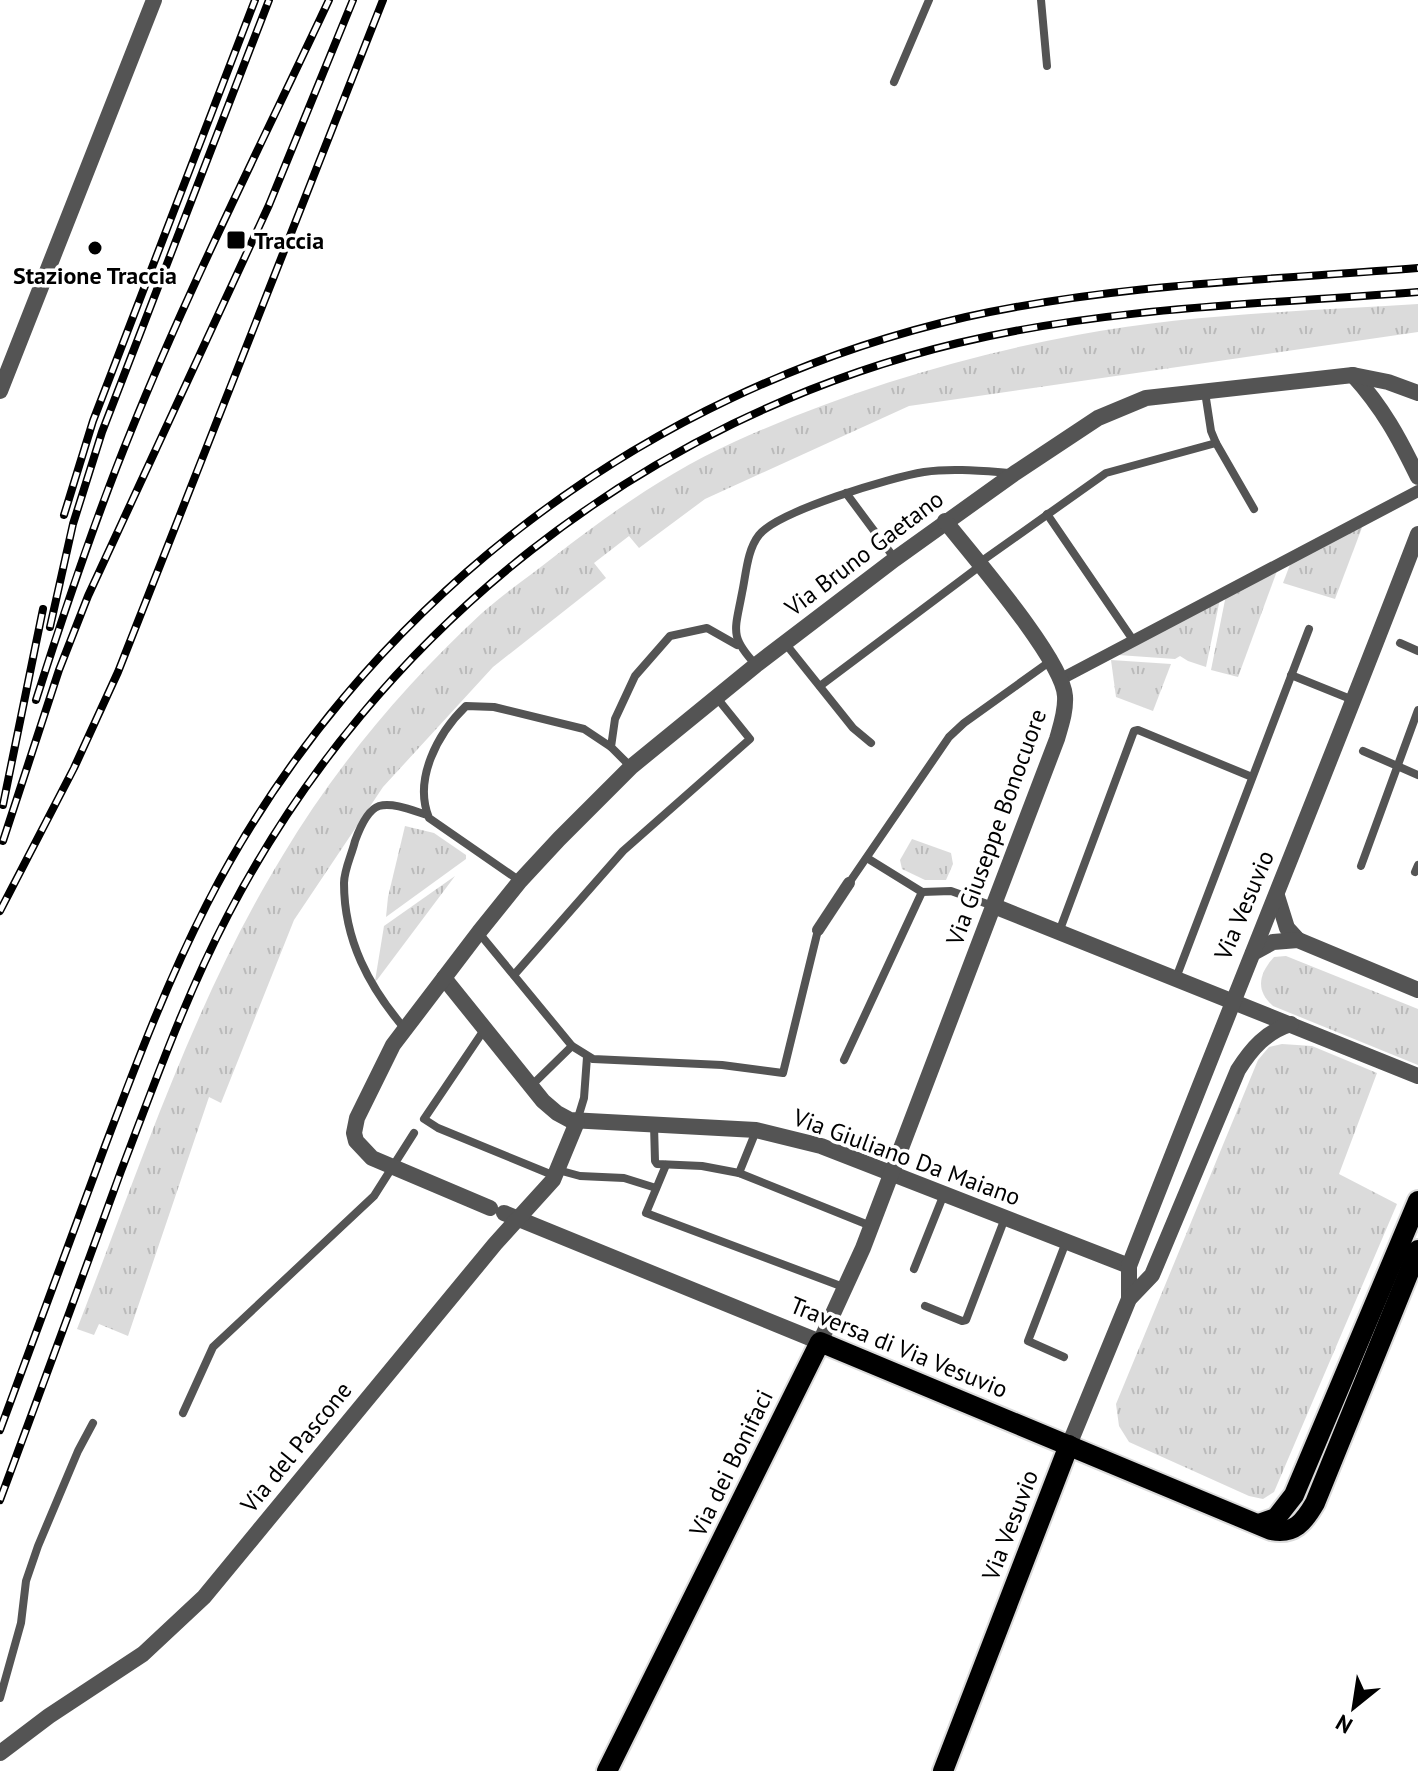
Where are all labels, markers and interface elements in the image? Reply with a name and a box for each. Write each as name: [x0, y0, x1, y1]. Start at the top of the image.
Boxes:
place label: Traccia: [254, 225, 324, 256]
marker: Traccia: [225, 229, 247, 251]
marker: Stazione Traccia: [86, 239, 104, 257]
place label: Stazione Traccia: [13, 260, 177, 291]
street label: Via Bruno Gaetano: [778, 483, 949, 623]
street label: Via Giuseppe Bonocuore: [938, 705, 1053, 950]
street label: Via Vesuvio: [1207, 846, 1281, 965]
street label: Via Giuliano Da Maiano: [788, 1101, 1025, 1213]
street label: Traversa di Via Vesuvio: [786, 1289, 1012, 1405]
street label: Via del Pascone: [233, 1375, 358, 1520]
street label: Via dei Bonifaci: [682, 1384, 780, 1542]
street label: Via Vesuvio: [974, 1465, 1045, 1586]
north arrow: [1314, 1667, 1394, 1747]
text: N: [1331, 1709, 1357, 1740]

